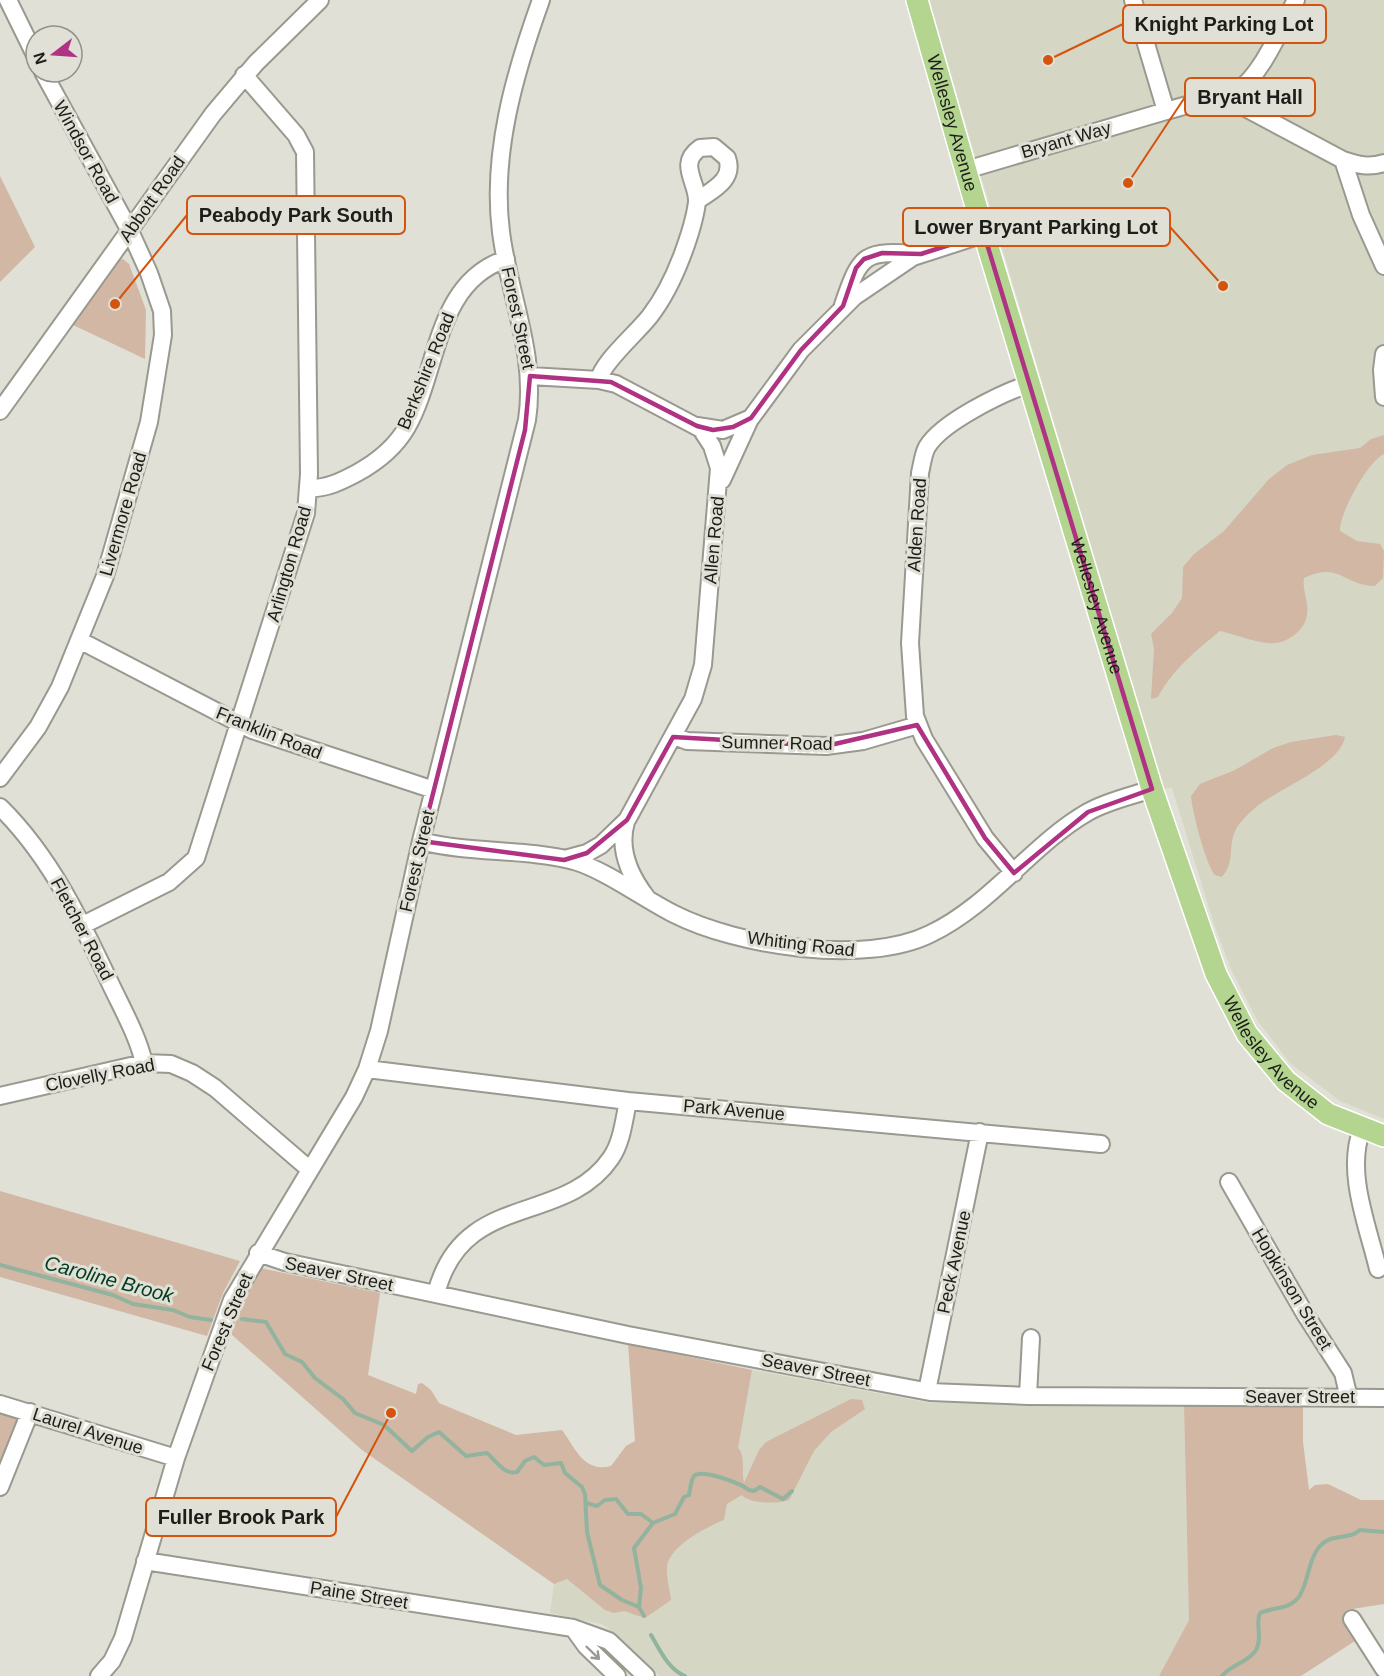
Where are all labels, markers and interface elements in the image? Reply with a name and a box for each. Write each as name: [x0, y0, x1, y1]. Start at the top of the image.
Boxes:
callout: Knight Parking Lot: [1123, 5, 1326, 43]
text: Knight Parking Lot: [1135, 13, 1314, 35]
north arrow: [24, 24, 84, 84]
text: N: [30, 50, 50, 66]
street label: Wellesley Avenue: [923, 52, 981, 194]
callout: Bryant Hall: [1185, 78, 1315, 116]
text: Bryant Hall: [1197, 86, 1303, 108]
street label: Windsor Road: [50, 97, 122, 207]
street label: Bryant Way: [1019, 118, 1113, 162]
street label: Abbott Road: [115, 152, 189, 246]
callout: Peabody Park South: [187, 196, 405, 234]
text: Peabody Park South: [199, 204, 393, 226]
callout: Lower Bryant Parking Lot: [903, 208, 1170, 246]
text: Lower Bryant Parking Lot: [914, 216, 1158, 238]
street label: Forest Street: [497, 265, 539, 371]
street label: Berkshire Road: [393, 310, 459, 432]
street label: Livermore Road: [96, 450, 150, 578]
street label: Alden Road: [904, 477, 930, 573]
street label: Allen Road: [700, 495, 728, 585]
street label: Arlington Road: [263, 504, 315, 624]
street label: Wellesley Avenue: [1067, 535, 1127, 677]
street label: Franklin Road: [213, 703, 325, 763]
street label: Sumner Road: [721, 732, 833, 754]
street label: Forest Street: [396, 808, 438, 914]
street label: Fletcher Road: [47, 874, 117, 984]
street label: Whiting Road: [746, 927, 856, 961]
street label: Wellesley Avenue: [1219, 993, 1323, 1113]
street label: Clovelly Road: [44, 1055, 156, 1095]
street label: Park Avenue: [682, 1096, 786, 1124]
street label: Peck Avenue: [933, 1209, 975, 1315]
street label: Hopkinson Street: [1248, 1225, 1336, 1353]
water label: Caroline Brook: [42, 1251, 177, 1307]
street label: Seaver Street: [283, 1253, 395, 1295]
street label: Forest Street: [197, 1270, 257, 1374]
street label: Seaver Street: [760, 1350, 872, 1390]
street label: Seaver Street: [1245, 1387, 1355, 1407]
street label: Laurel Avenue: [30, 1404, 146, 1458]
callout: Fuller Brook Park: [146, 1498, 336, 1536]
text: Fuller Brook Park: [158, 1506, 325, 1528]
street label: Paine Street: [309, 1577, 409, 1613]
one-way arrow: [586, 1646, 601, 1661]

